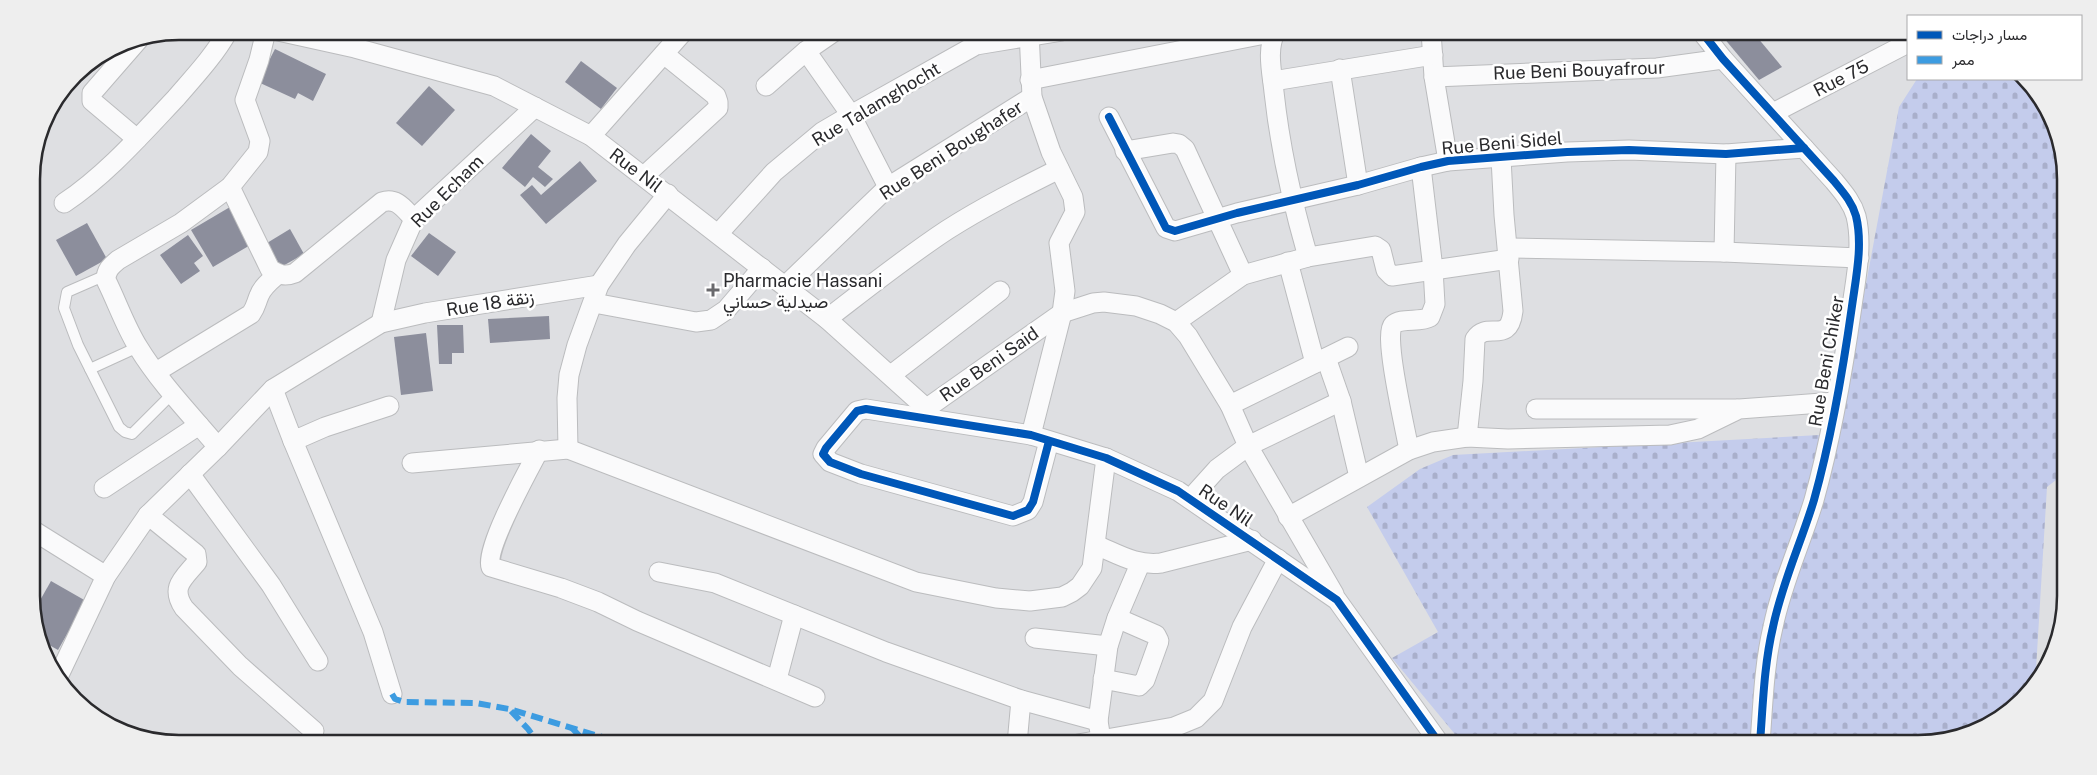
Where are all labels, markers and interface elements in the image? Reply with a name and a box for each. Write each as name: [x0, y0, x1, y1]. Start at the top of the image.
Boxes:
legend: [1907, 15, 2082, 80]
text: مسار دراجات: [1952, 26, 2027, 44]
text: ممر: [1951, 51, 1974, 69]
street label: Rue 75: [1810, 55, 1872, 101]
street label: Rue Talamghocht: [808, 57, 944, 151]
street label: Rue Beni Bouyafrour: [1493, 57, 1665, 83]
street label: Rue Beni Boughafer: [875, 96, 1027, 204]
street label: Rue Beni Sidel: [1441, 127, 1563, 159]
street label: Rue Nil: [606, 143, 666, 197]
street label: Rue Echam: [407, 151, 487, 231]
place label: Pharmacie Hassani صيدلية حساني: [723, 270, 882, 317]
marker: Pharmacie Hassani صيدلية حساني: [707, 284, 719, 296]
street label: Rue 18 زنقة: [445, 286, 536, 321]
street label: Rue Beni Chiker: [1804, 294, 1848, 428]
street label: Rue Beni Said: [936, 322, 1042, 406]
street label: Rue Nil: [1195, 479, 1257, 531]

